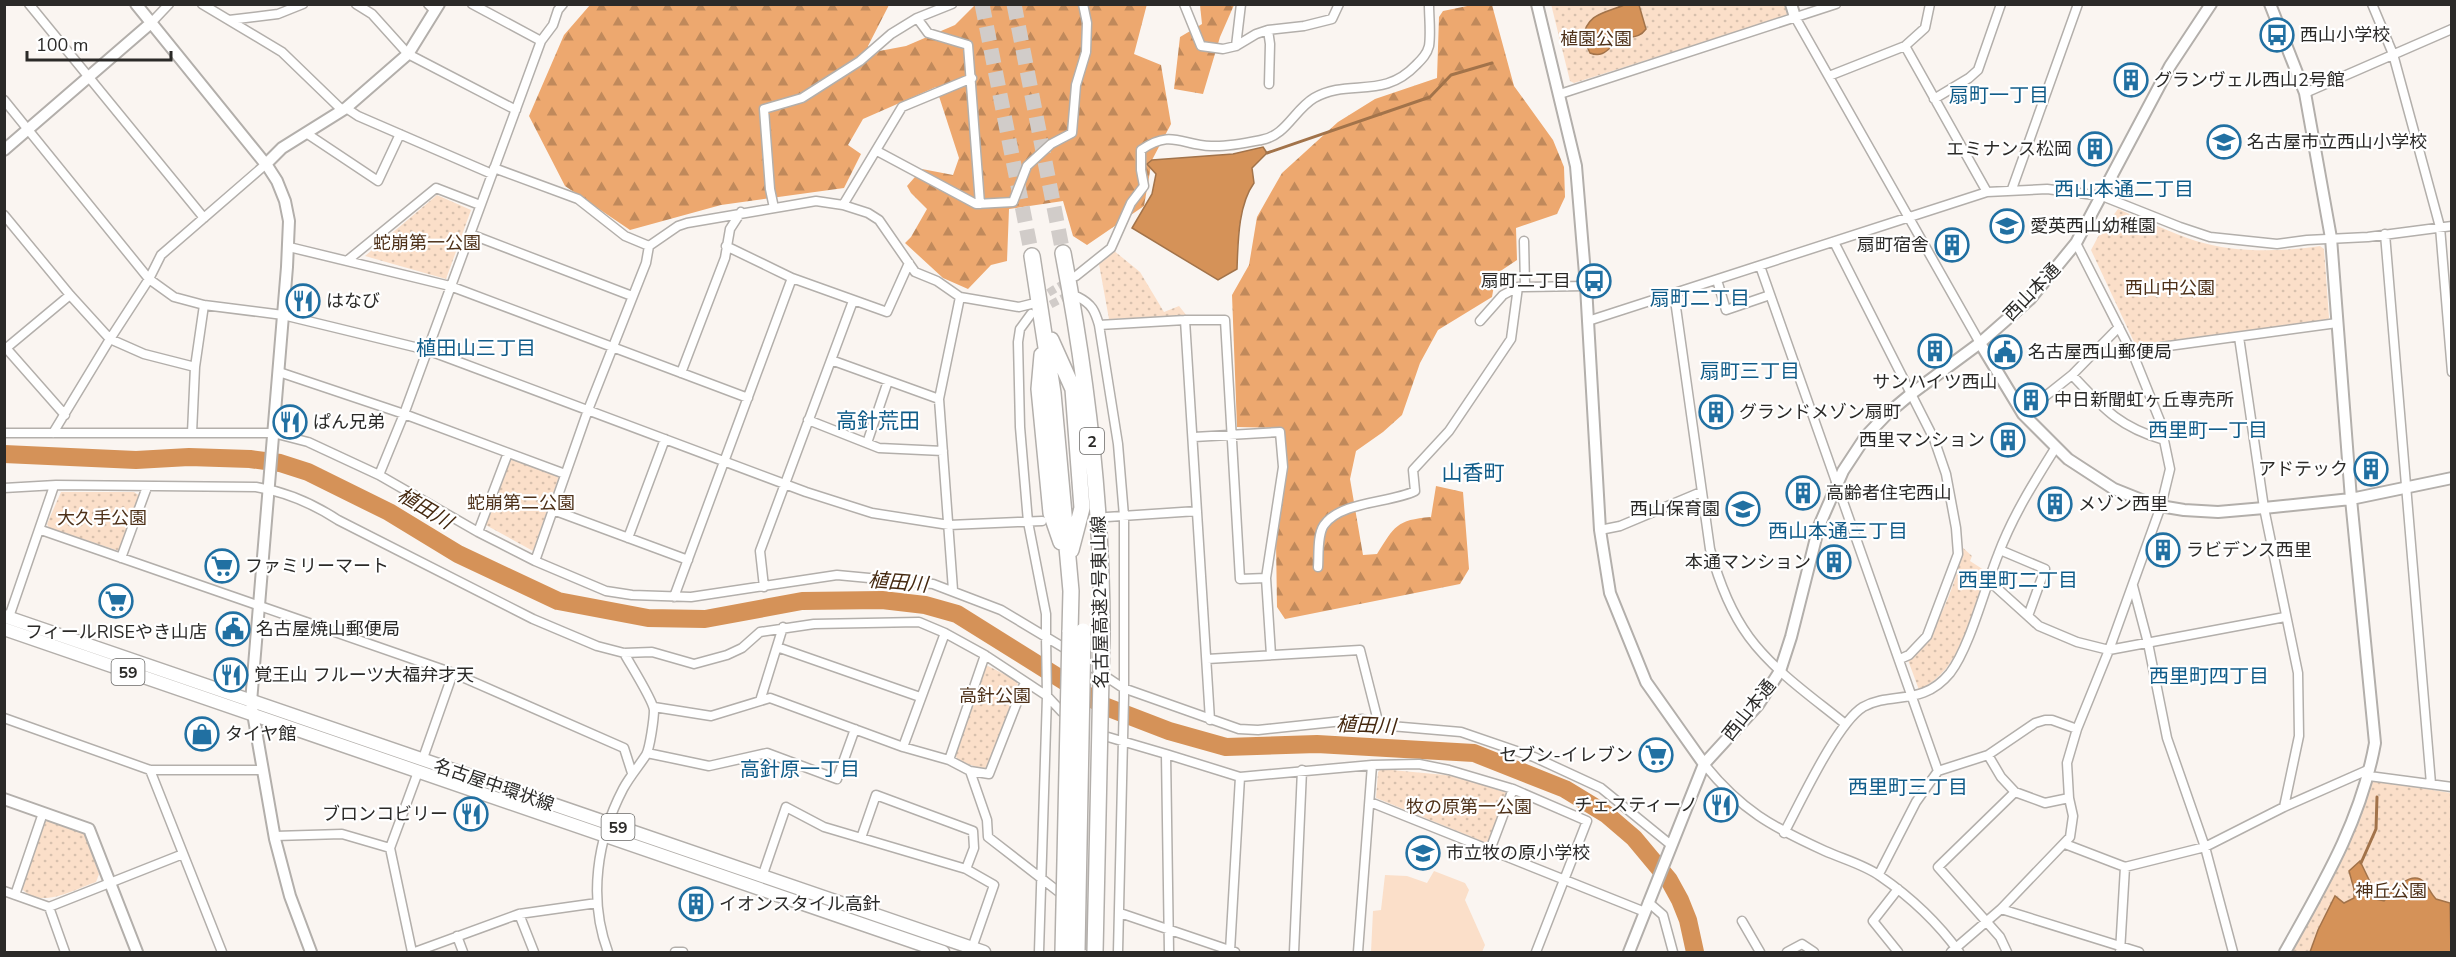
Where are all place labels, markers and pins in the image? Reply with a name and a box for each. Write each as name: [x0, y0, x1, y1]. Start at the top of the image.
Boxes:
bus stop icon: 西山小学校: [2259, 17, 2295, 53]
place label: 西山小学校: [2300, 23, 2390, 47]
building icon: グランヴェル西山2号館: [2113, 62, 2149, 98]
place label: グランヴェル西山2号館: [2154, 68, 2345, 92]
school or university icon: 名古屋市立西山小学校: [2206, 124, 2242, 160]
place label: 名古屋市立西山小学校: [2247, 130, 2427, 154]
building icon: エミナンス松岡: [2077, 131, 2113, 167]
place label: エミナンス松岡: [1946, 137, 2072, 161]
school or university icon: 愛英西山幼稚園: [1989, 208, 2025, 244]
place label: 愛英西山幼稚園: [2030, 214, 2156, 238]
building icon: 扇町宿舎: [1934, 227, 1970, 263]
place label: 扇町宿舎: [1857, 233, 1929, 257]
bus stop icon: 扇町二丁目: [1576, 263, 1612, 299]
place label: 扇町二丁目: [1481, 269, 1571, 293]
restaurant icon: はなび: [285, 283, 321, 319]
place label: はなび: [326, 289, 380, 313]
building icon: サンハイツ西山: [1917, 333, 1953, 369]
public building icon: 名古屋西山郵便局: [1987, 334, 2023, 370]
place label: 名古屋西山郵便局: [2028, 340, 2172, 364]
place label: サンハイツ西山: [1872, 370, 1998, 394]
building icon: 中日新聞虹ヶ丘専売所: [2013, 382, 2049, 418]
place label: 中日新聞虹ヶ丘専売所: [2054, 388, 2234, 412]
building icon: グランドメゾン扇町: [1698, 394, 1734, 430]
place label: グランドメゾン扇町: [1739, 400, 1901, 424]
restaurant icon: ぱん兄弟: [272, 404, 308, 440]
place label: ぱん兄弟: [313, 410, 385, 434]
building icon: 西里マンション: [1990, 422, 2026, 458]
place label: 西里マンション: [1859, 428, 1985, 452]
building icon: アドテック: [2353, 451, 2389, 487]
place label: アドテック: [2258, 457, 2348, 481]
building icon: 高齢者住宅西山: [1785, 475, 1821, 511]
place label: 高齢者住宅西山: [1826, 481, 1952, 505]
building icon: メゾン西里: [2037, 486, 2073, 522]
school or university icon: 西山保育園: [1725, 491, 1761, 527]
place label: メゾン西里: [2078, 492, 2168, 516]
place label: 西山保育園: [1630, 497, 1720, 521]
building icon: ラビデンス西里: [2145, 532, 2181, 568]
place label: ラビデンス西里: [2186, 538, 2312, 562]
building icon: 本通マンション: [1816, 544, 1852, 580]
supermarket icon: ファミリーマート: [204, 548, 240, 584]
place label: 本通マンション: [1685, 550, 1811, 574]
place label: ファミリーマート: [245, 554, 389, 578]
supermarket icon: フィールRISEやき山店: [98, 583, 134, 619]
public building icon: 名古屋焼山郵便局: [215, 611, 251, 647]
place label: 名古屋焼山郵便局: [256, 617, 400, 641]
place label: フィールRISEやき山店: [25, 620, 207, 644]
restaurant icon: 覚王山 フルーツ大福弁才天: [213, 657, 249, 693]
place label: 覚王山 フルーツ大福弁才天: [254, 663, 474, 687]
shop icon: タイヤ館: [184, 716, 220, 752]
place label: タイヤ館: [225, 722, 296, 746]
supermarket icon: セブン-イレブン: [1638, 737, 1674, 773]
place label: セブン-イレブン: [1499, 743, 1633, 767]
restaurant icon: チェスティーノ: [1703, 787, 1739, 823]
place label: チェスティーノ: [1574, 793, 1698, 817]
restaurant icon: ブロンコビリー: [453, 796, 489, 832]
place label: ブロンコビリー: [322, 802, 448, 826]
school or university icon: 市立牧の原小学校: [1405, 835, 1441, 871]
place label: 市立牧の原小学校: [1446, 841, 1590, 865]
building icon: イオンスタイル高針: [678, 886, 714, 922]
place label: イオンスタイル高針: [719, 892, 881, 916]

